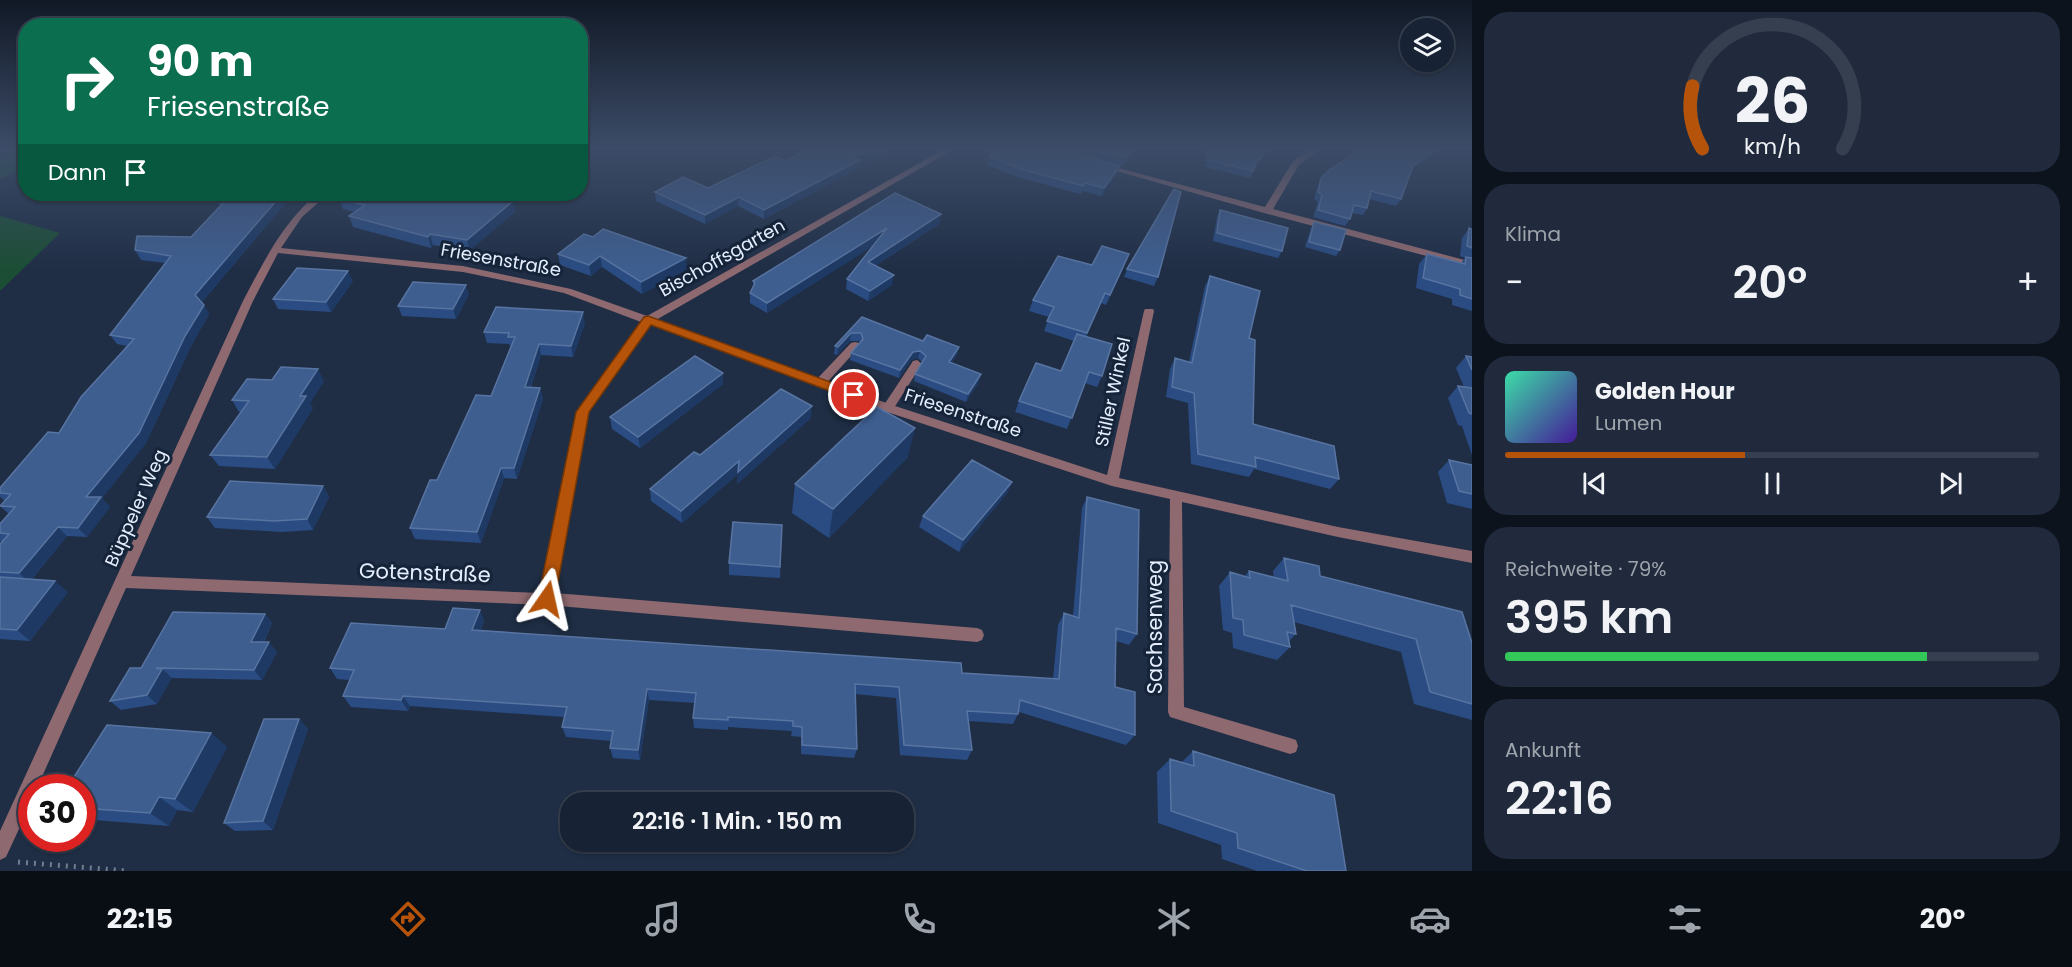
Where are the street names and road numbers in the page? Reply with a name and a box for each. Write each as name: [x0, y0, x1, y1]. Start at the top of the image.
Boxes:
street label: Bischoffsgarten: [654, 213, 789, 303]
street label: Friesenstraße: [439, 237, 563, 282]
street label: Stiller Winkel: [1089, 335, 1136, 449]
street label: Friesenstraße: [901, 382, 1025, 443]
street label: Büppeler Weg: [98, 445, 173, 570]
street label: Gotenstraße: [359, 556, 491, 589]
street label: Sachsenweg: [1140, 560, 1169, 694]

